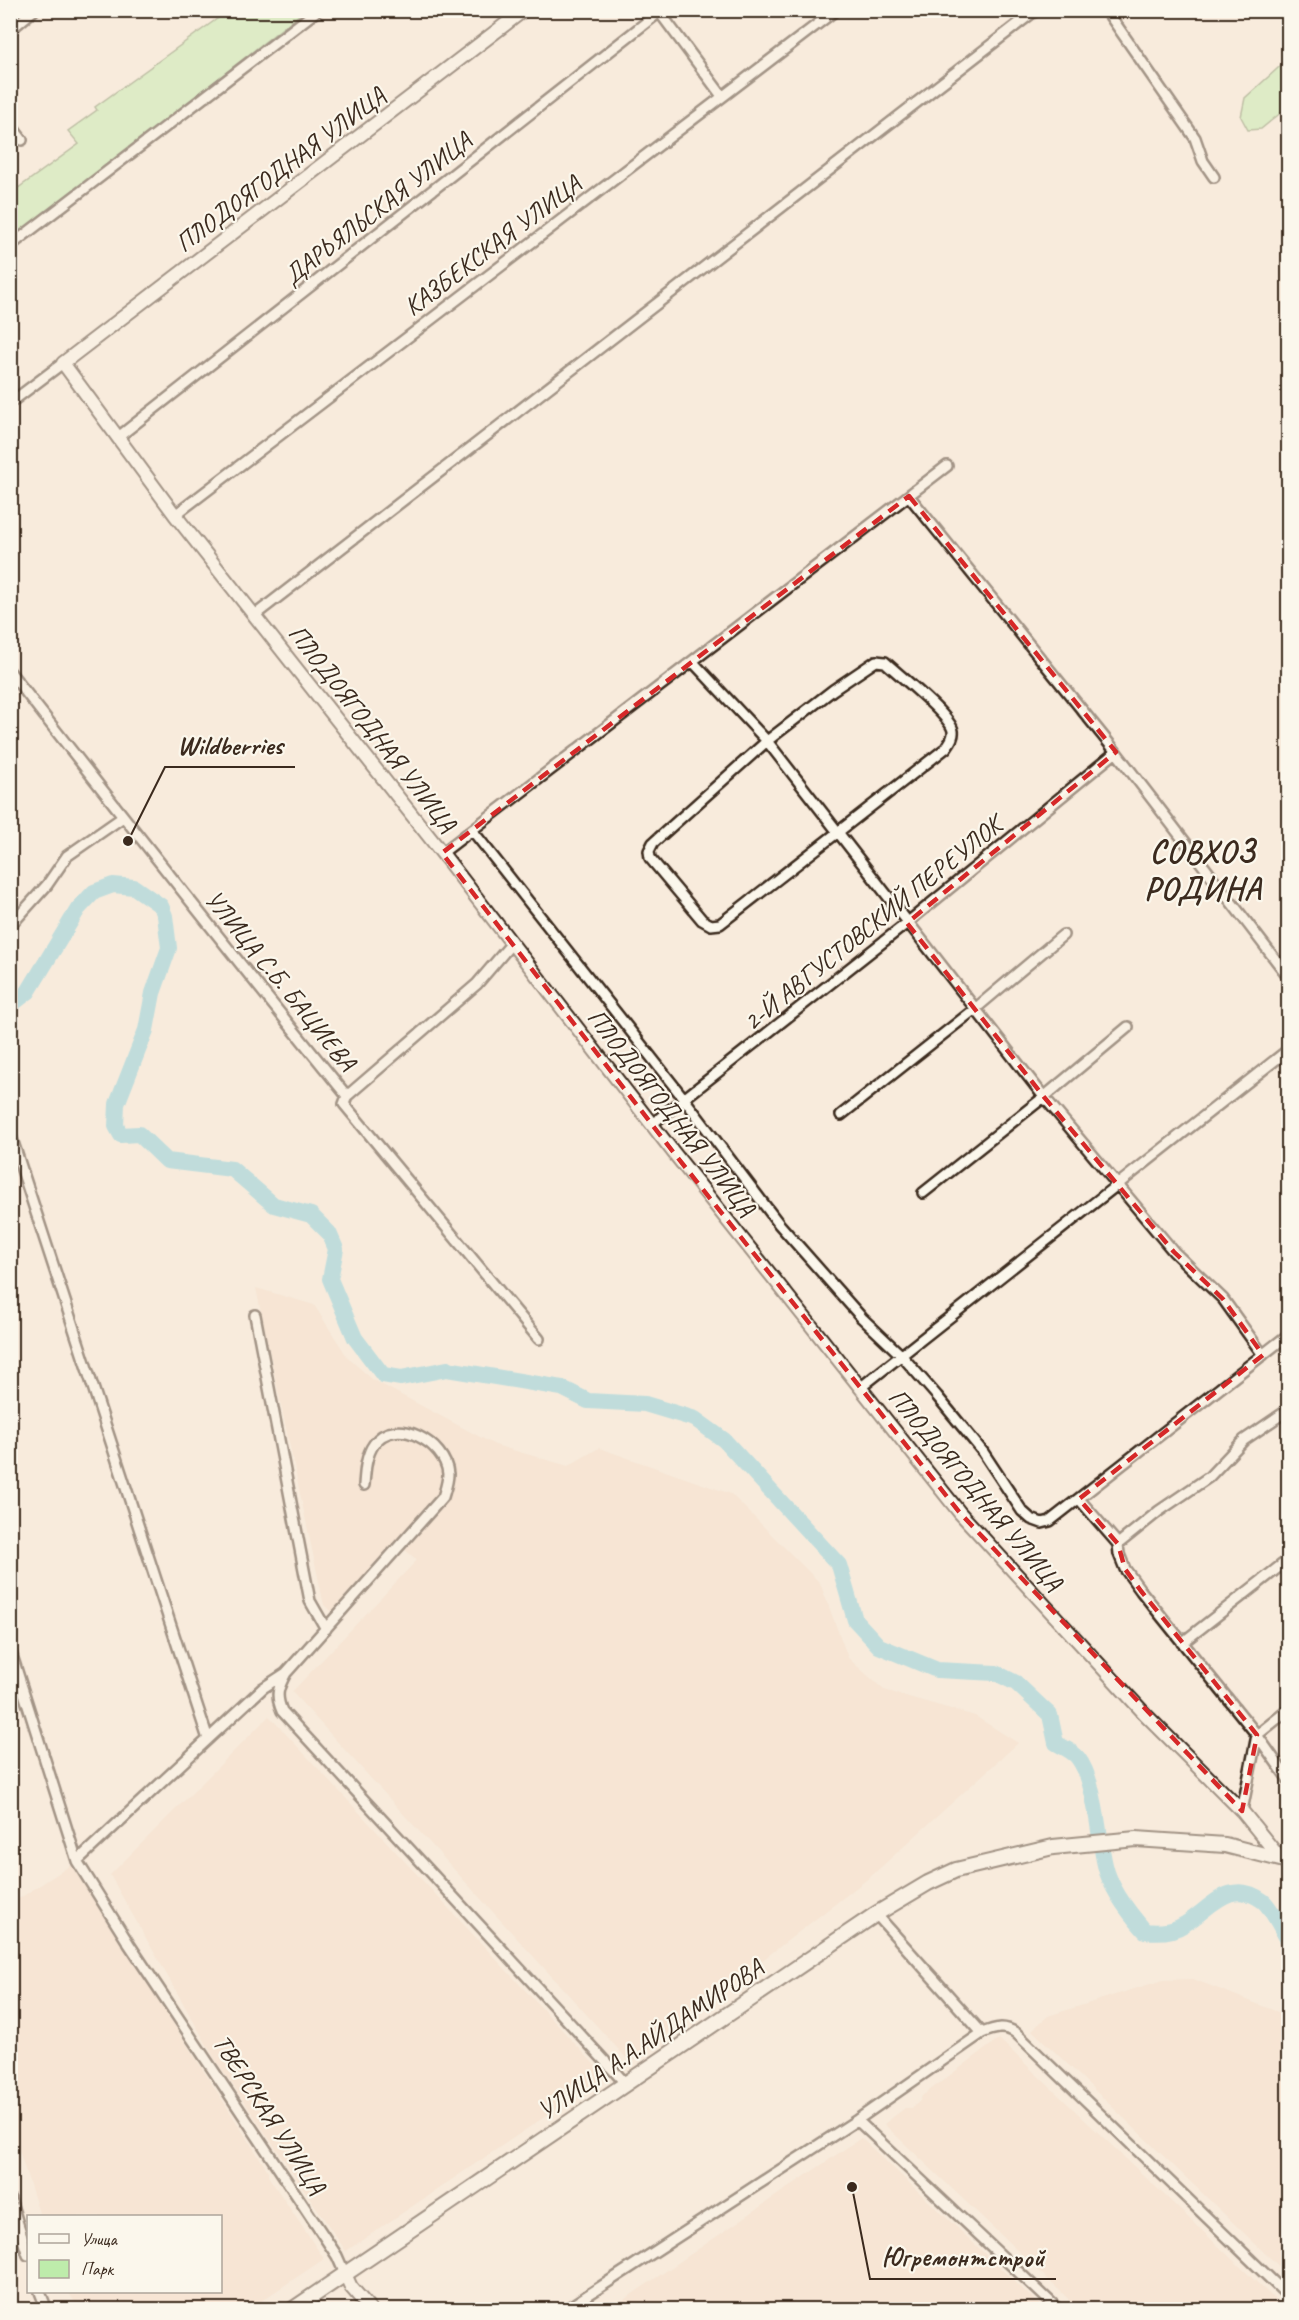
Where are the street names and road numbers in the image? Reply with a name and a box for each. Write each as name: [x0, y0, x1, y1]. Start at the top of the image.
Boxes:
street label: ПЛОДОЯГОДНАЯ УЛИЦА: [169, 79, 393, 259]
street label: ДАРЬЯЛЬСКАЯ УЛИЦА: [276, 123, 480, 292]
street label: КАЗБЕКСКАЯ УЛИЦА: [397, 167, 589, 323]
street label: ПЛОДОЯГОДНАЯ УЛИЦА: [281, 618, 465, 840]
street label: 2-Й АВГУСТОВСКИЙ ПЕРЕУЛОК: [736, 806, 1012, 1038]
street label: УЛИЦА С.Б. БАЦИЕВА: [198, 883, 365, 1079]
street label: ПЛОДОЯГОДНАЯ УЛИЦА: [580, 1002, 764, 1224]
street label: ПЛОДОЯГОДНАЯ УЛИЦА: [881, 1381, 1071, 1598]
street label: УЛИЦА А.А.АЙДАМИРОВА: [531, 1950, 771, 2127]
street label: ТВЕРСКАЯ УЛИЦА: [206, 2028, 334, 2201]

